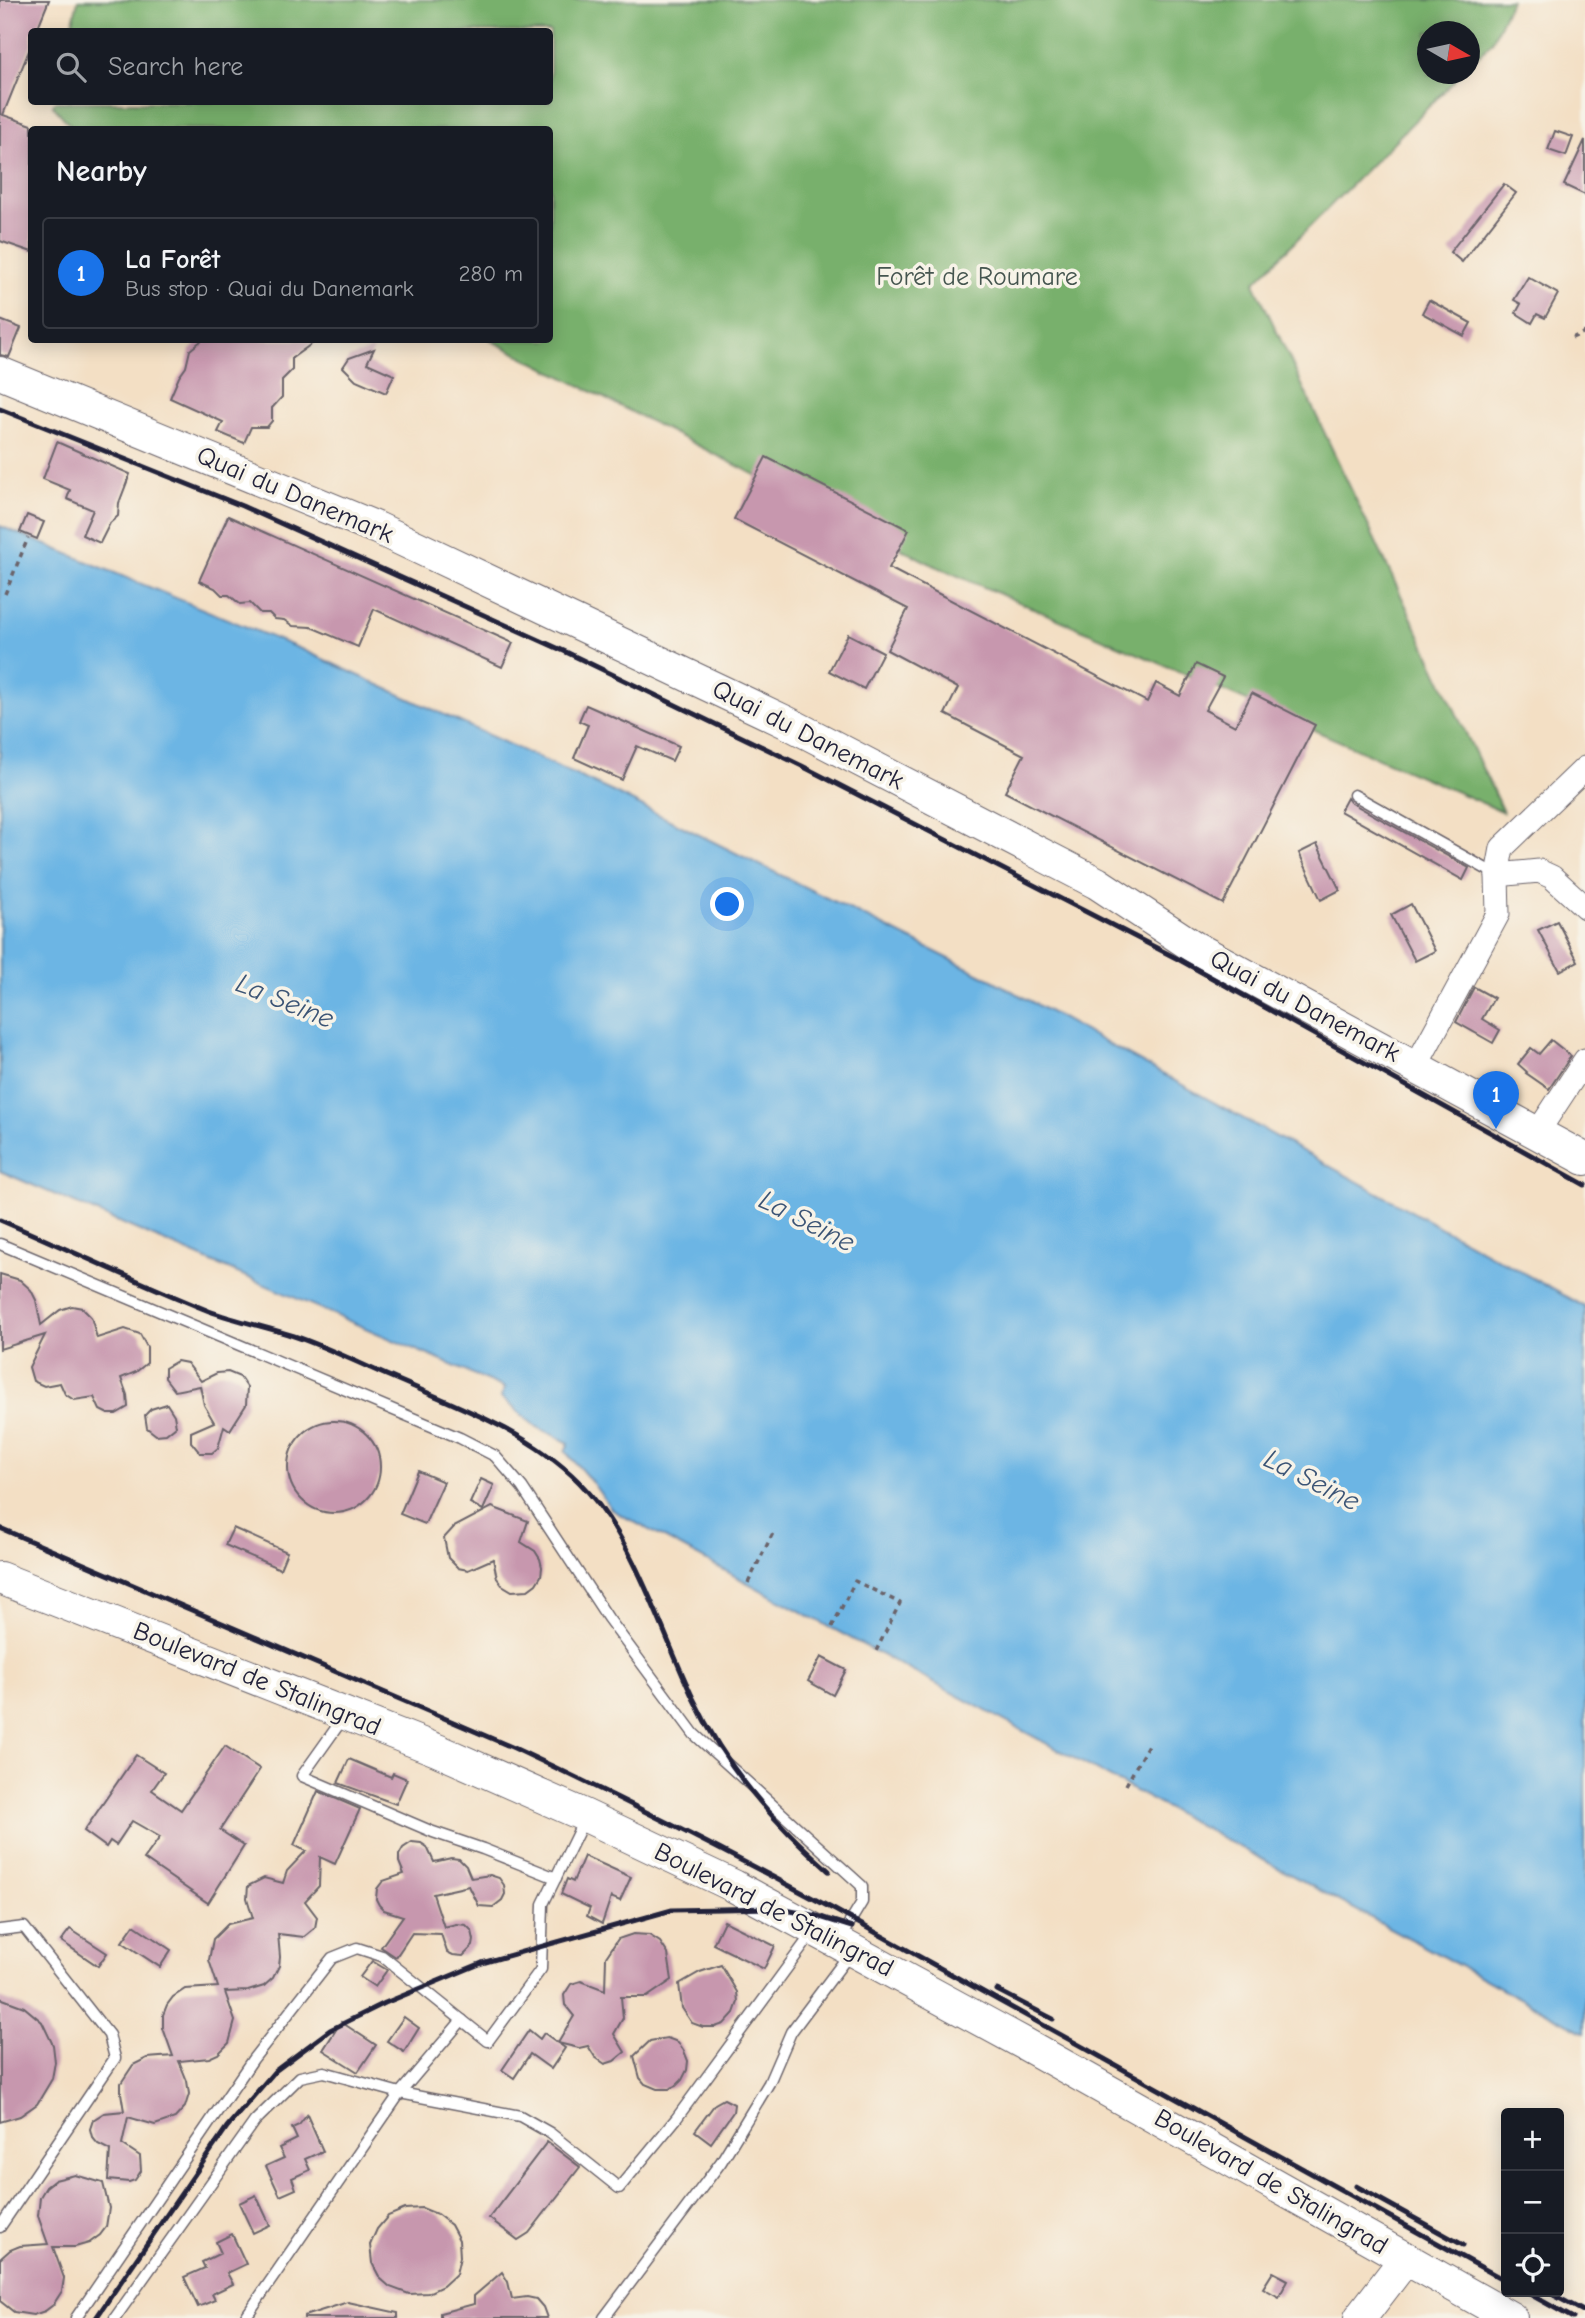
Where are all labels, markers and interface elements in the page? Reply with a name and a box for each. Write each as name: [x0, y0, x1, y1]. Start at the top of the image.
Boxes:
north arrow: [1417, 21, 1480, 84]
search box: [28, 28, 553, 105]
icon: search: [52, 48, 90, 86]
text: Search here: [108, 52, 243, 82]
text: Nearby: [56, 154, 147, 189]
text: La Forêt: [125, 245, 220, 275]
text: 1: [76, 260, 86, 287]
text: 280 m: [458, 260, 523, 287]
park label: Forêt de Roumare: [876, 262, 1078, 292]
text: Bus stop · Quai du Danemark: [125, 275, 414, 302]
street label: Quai du Danemark: [192, 440, 398, 550]
street label: Quai du Danemark: [707, 674, 909, 796]
your location: [710, 887, 744, 921]
street label: Quai du Danemark: [1205, 943, 1405, 1069]
water label: La Seine: [231, 967, 339, 1035]
pin: 1: [1473, 1071, 1519, 1129]
water label: La Seine: [754, 1183, 860, 1259]
water label: La Seine: [1259, 1442, 1365, 1518]
street label: Boulevard de Stalingrad: [129, 1616, 385, 1742]
street label: Boulevard de Stalingrad: [649, 1837, 899, 1983]
street label: Boulevard de Stalingrad: [1149, 2103, 1393, 2261]
map controls: [1501, 2108, 1564, 2297]
button: +: [1501, 2108, 1564, 2171]
button: −: [1501, 2171, 1564, 2234]
button: locate: [1501, 2234, 1564, 2297]

